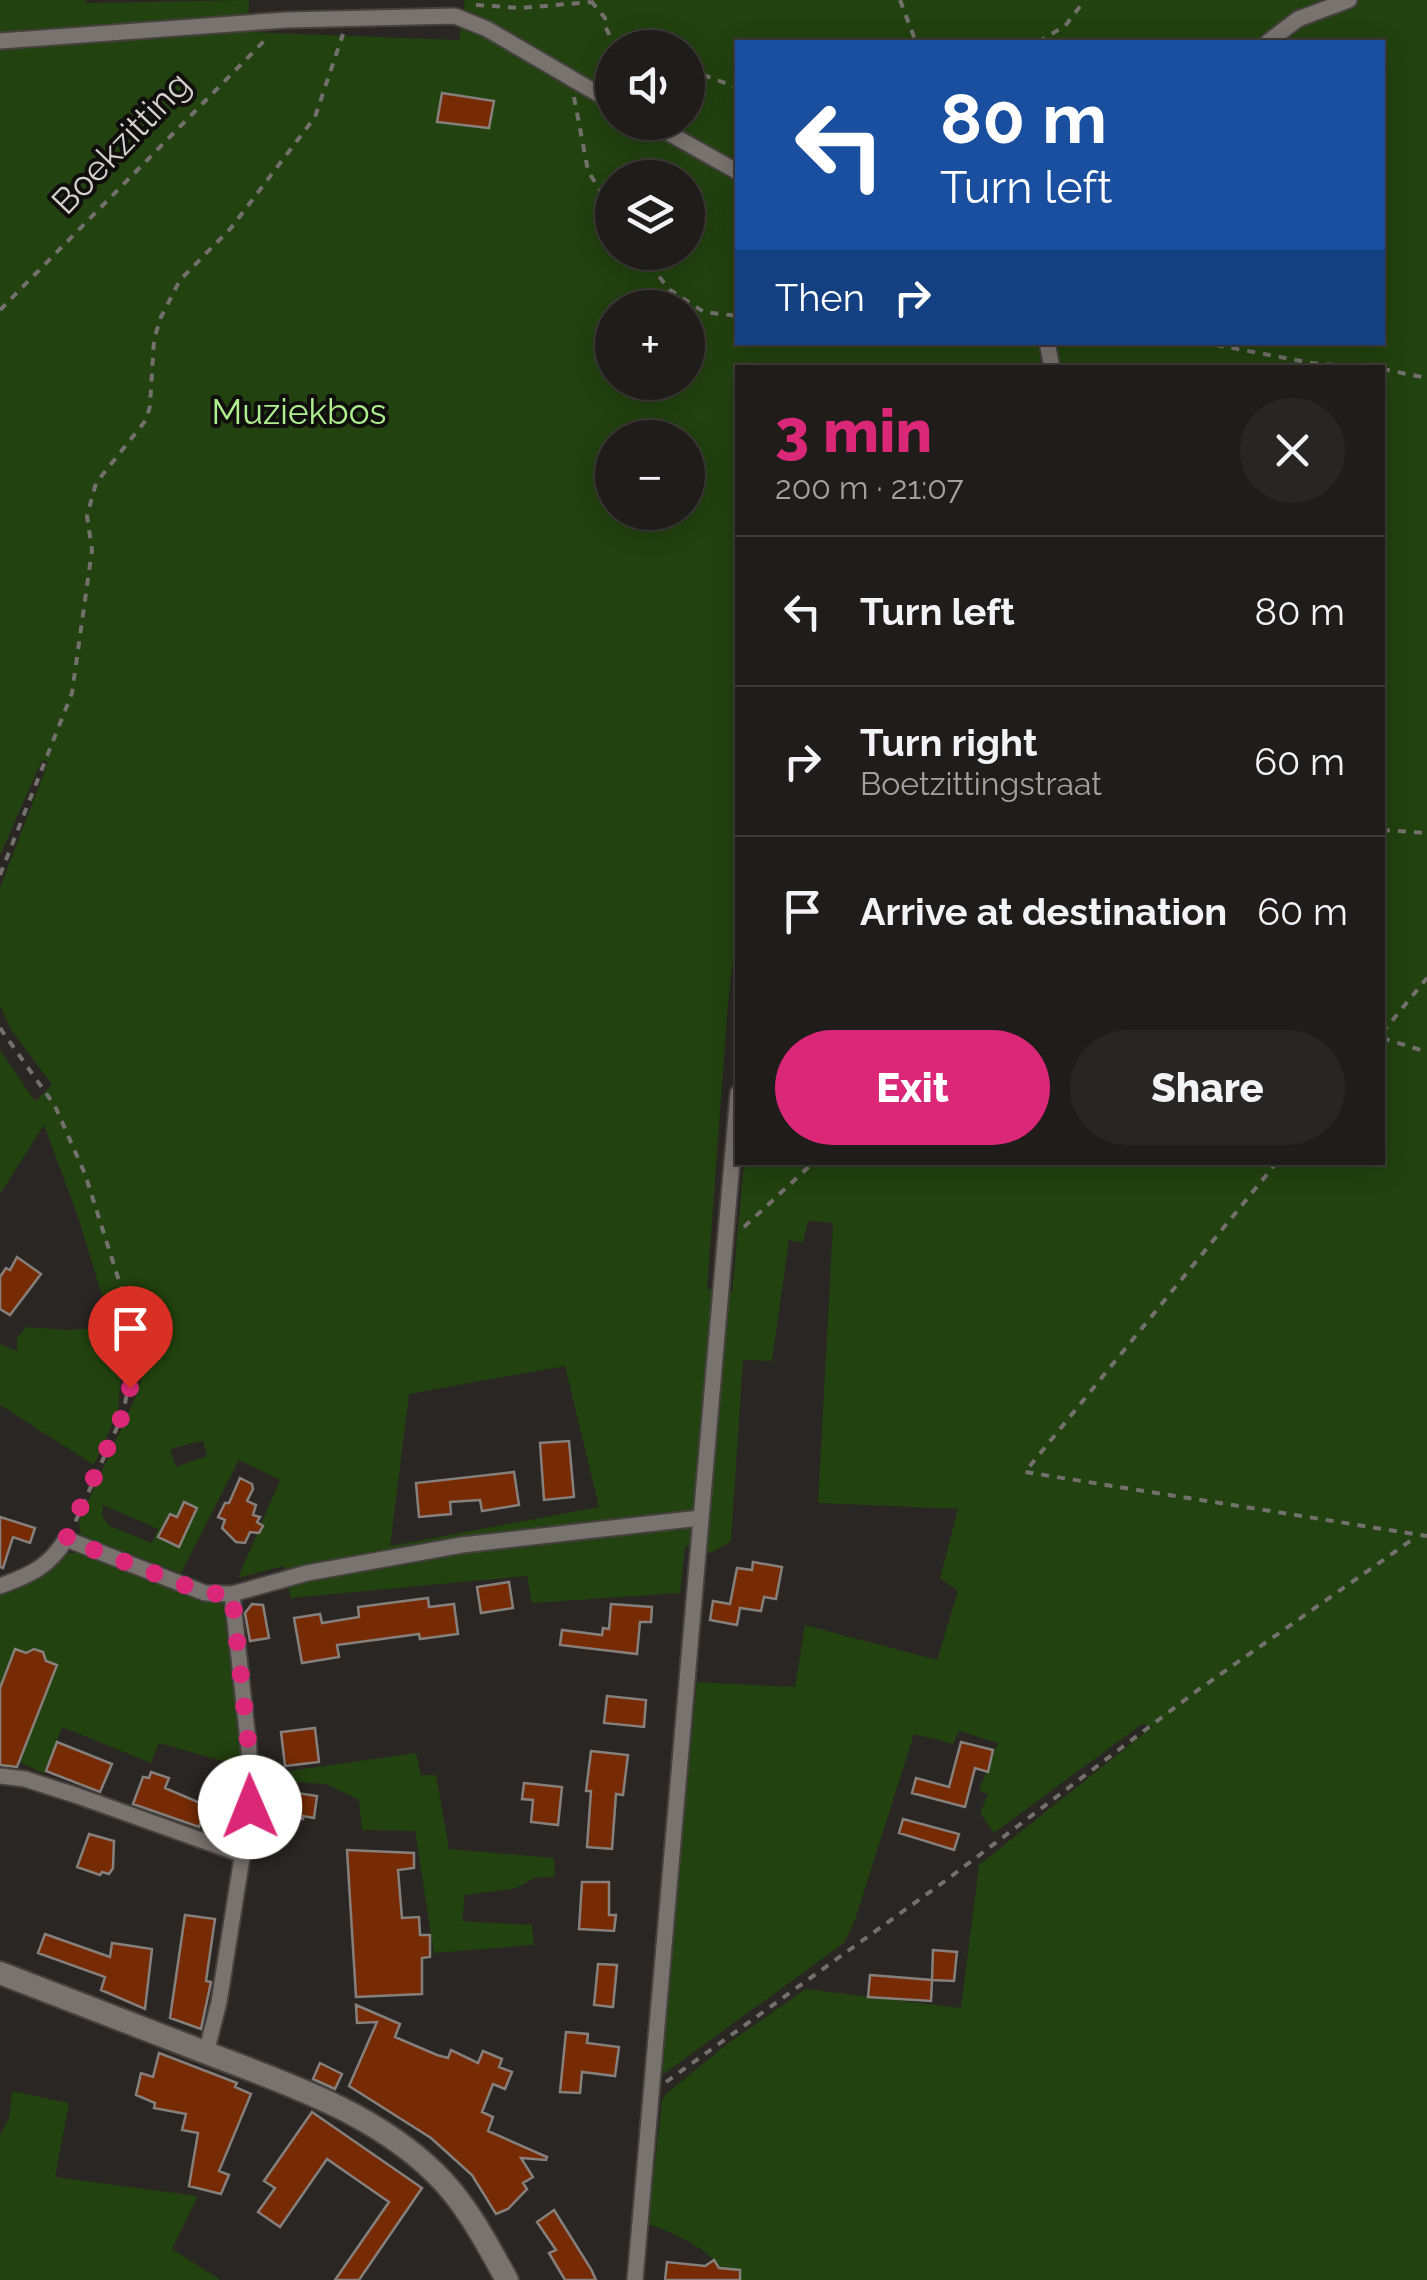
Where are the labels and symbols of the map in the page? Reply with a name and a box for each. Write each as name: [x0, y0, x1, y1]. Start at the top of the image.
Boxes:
street label: Boekzitting: [43, 63, 198, 222]
park label: Muziekbos: [212, 391, 386, 432]
pin: [88, 1286, 173, 1389]
position arrow: [198, 1755, 302, 1859]

